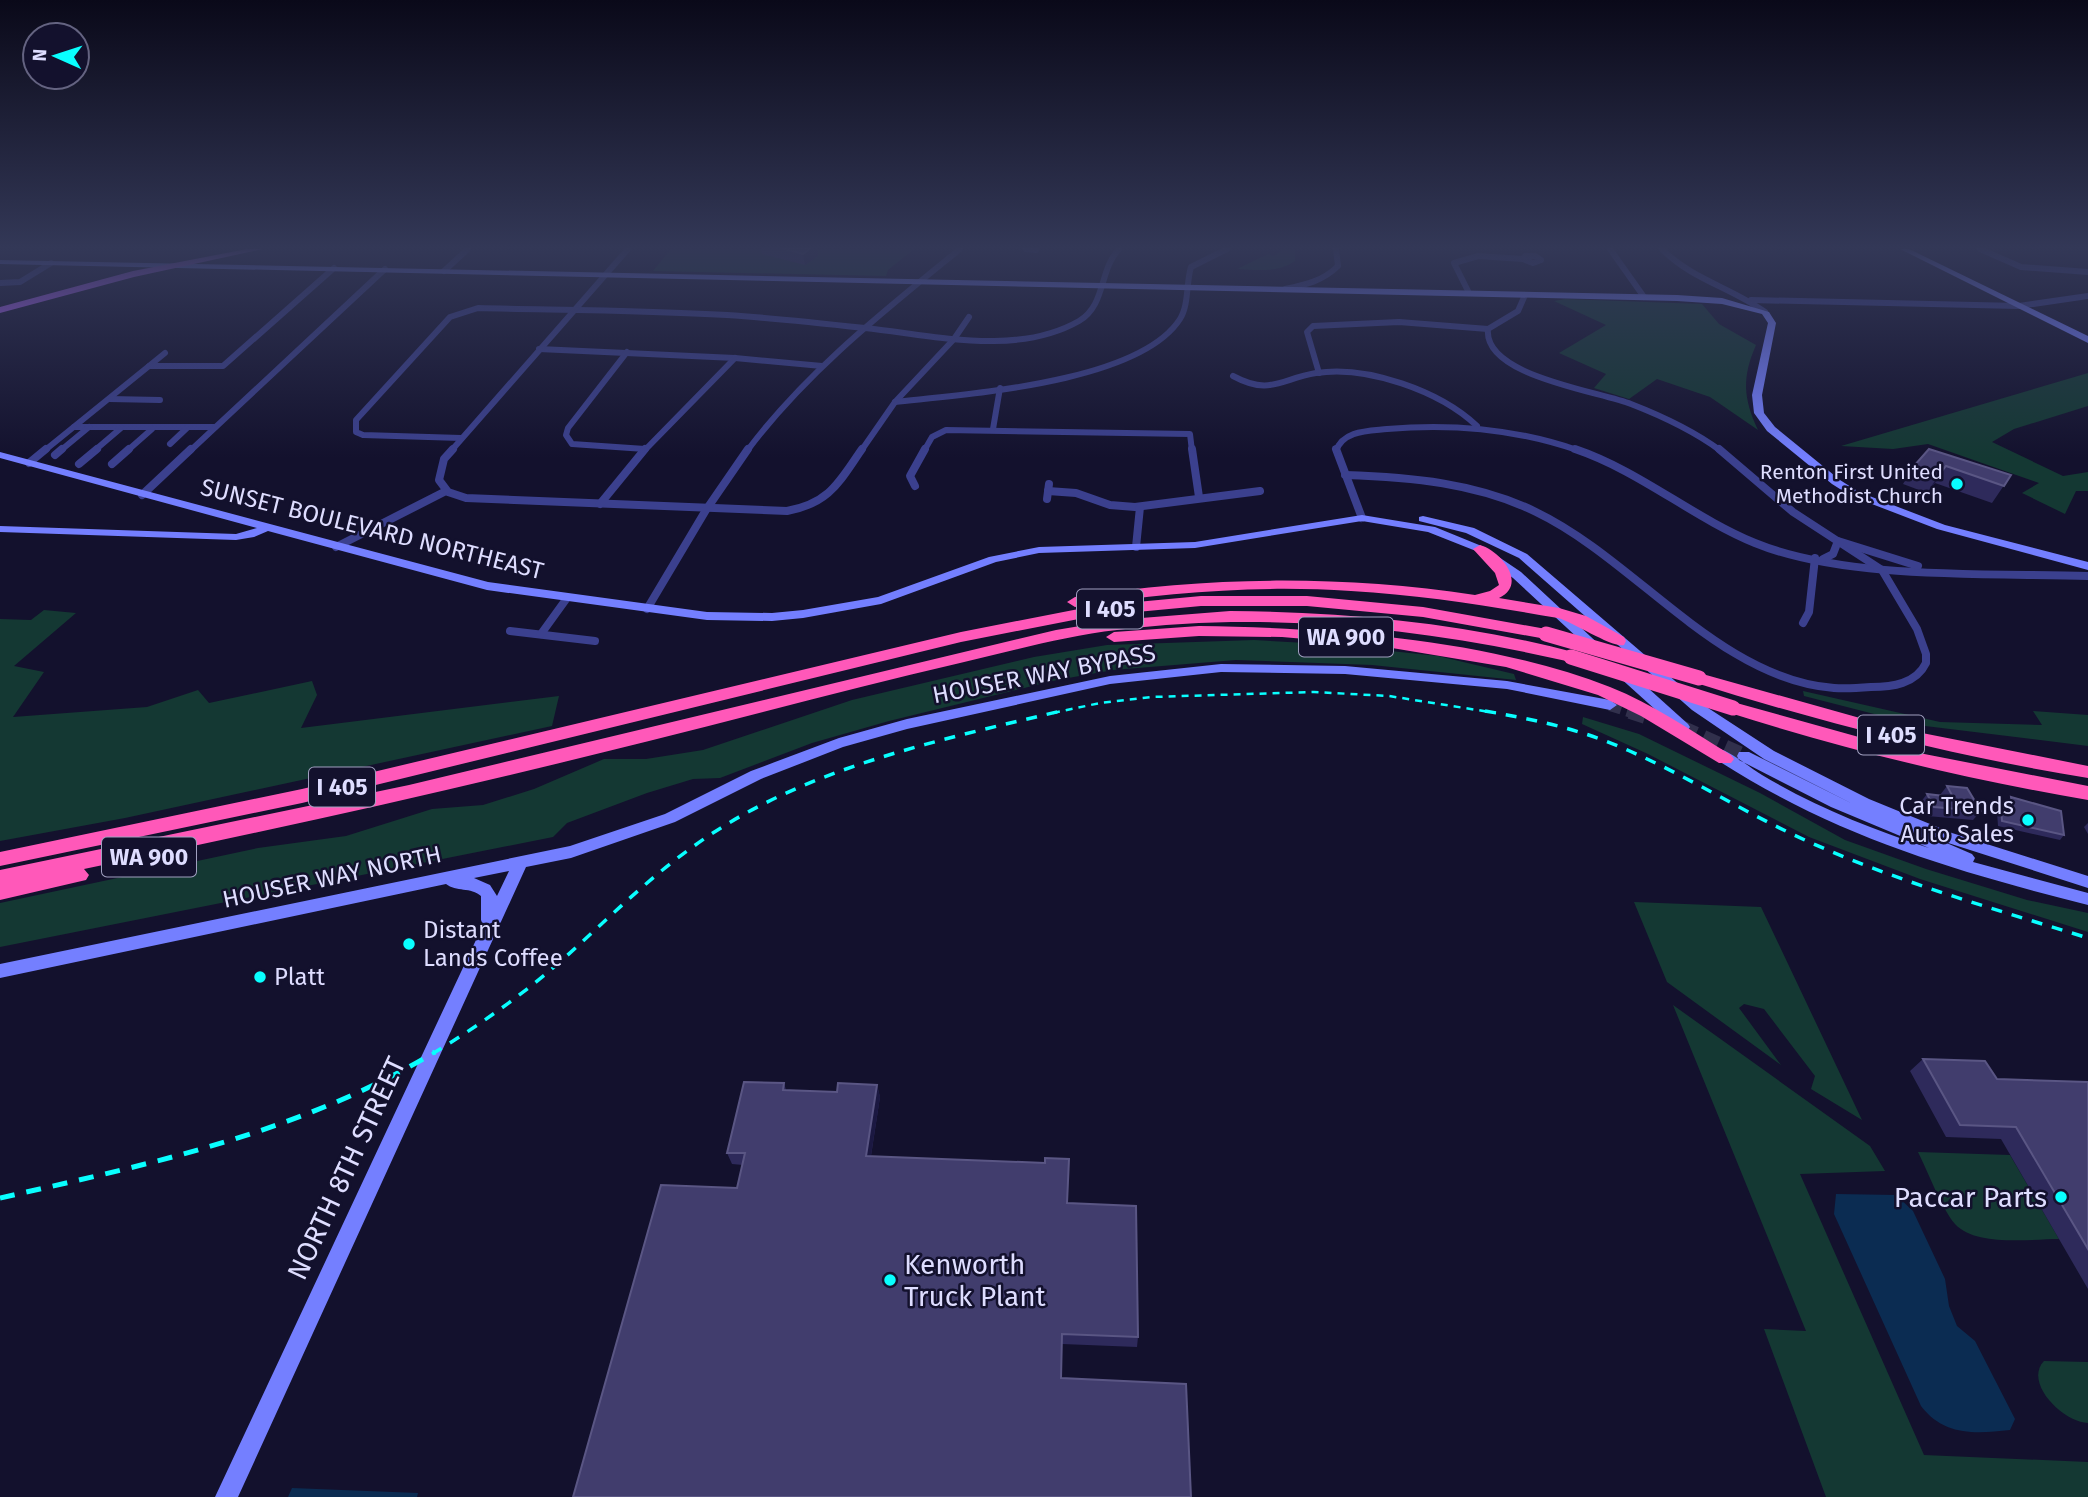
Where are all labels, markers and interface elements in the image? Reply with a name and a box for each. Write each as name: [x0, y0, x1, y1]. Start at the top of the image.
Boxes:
north arrow: [21, 21, 91, 91]
text: N: [28, 48, 51, 62]
place label: Renton First United Methodist Church: [1760, 459, 1943, 509]
street label: SUNSET BOULEVARD NORTHEAST: [198, 473, 547, 585]
marker: Renton First United Methodist Church: [1949, 476, 1965, 492]
road number: I 405: [1077, 590, 1143, 628]
road number: WA 900: [1299, 618, 1393, 656]
street label: HOUSER WAY BYPASS: [930, 639, 1158, 709]
road number: I 405: [1858, 716, 1924, 754]
road number: I 405: [309, 768, 375, 806]
place label: Car Trends Auto Sales: [1899, 792, 2014, 848]
marker: Car Trends Auto Sales: [2020, 812, 2036, 828]
road number: WA 900: [102, 838, 196, 876]
street label: HOUSER WAY NORTH: [220, 840, 444, 914]
place label: Distant Lands Coffee: [423, 916, 563, 972]
marker: Distant Lands Coffee: [401, 936, 417, 952]
place label: Platt: [274, 963, 325, 991]
marker: Platt: [252, 969, 268, 985]
street label: NORTH 8TH STREET: [280, 1051, 413, 1285]
place label: Paccar Parts: [1894, 1181, 2047, 1214]
marker: Paccar Parts: [2053, 1189, 2069, 1205]
place label: Kenworth Truck Plant: [904, 1248, 1047, 1313]
marker: Kenworth Truck Plant: [882, 1272, 898, 1288]

